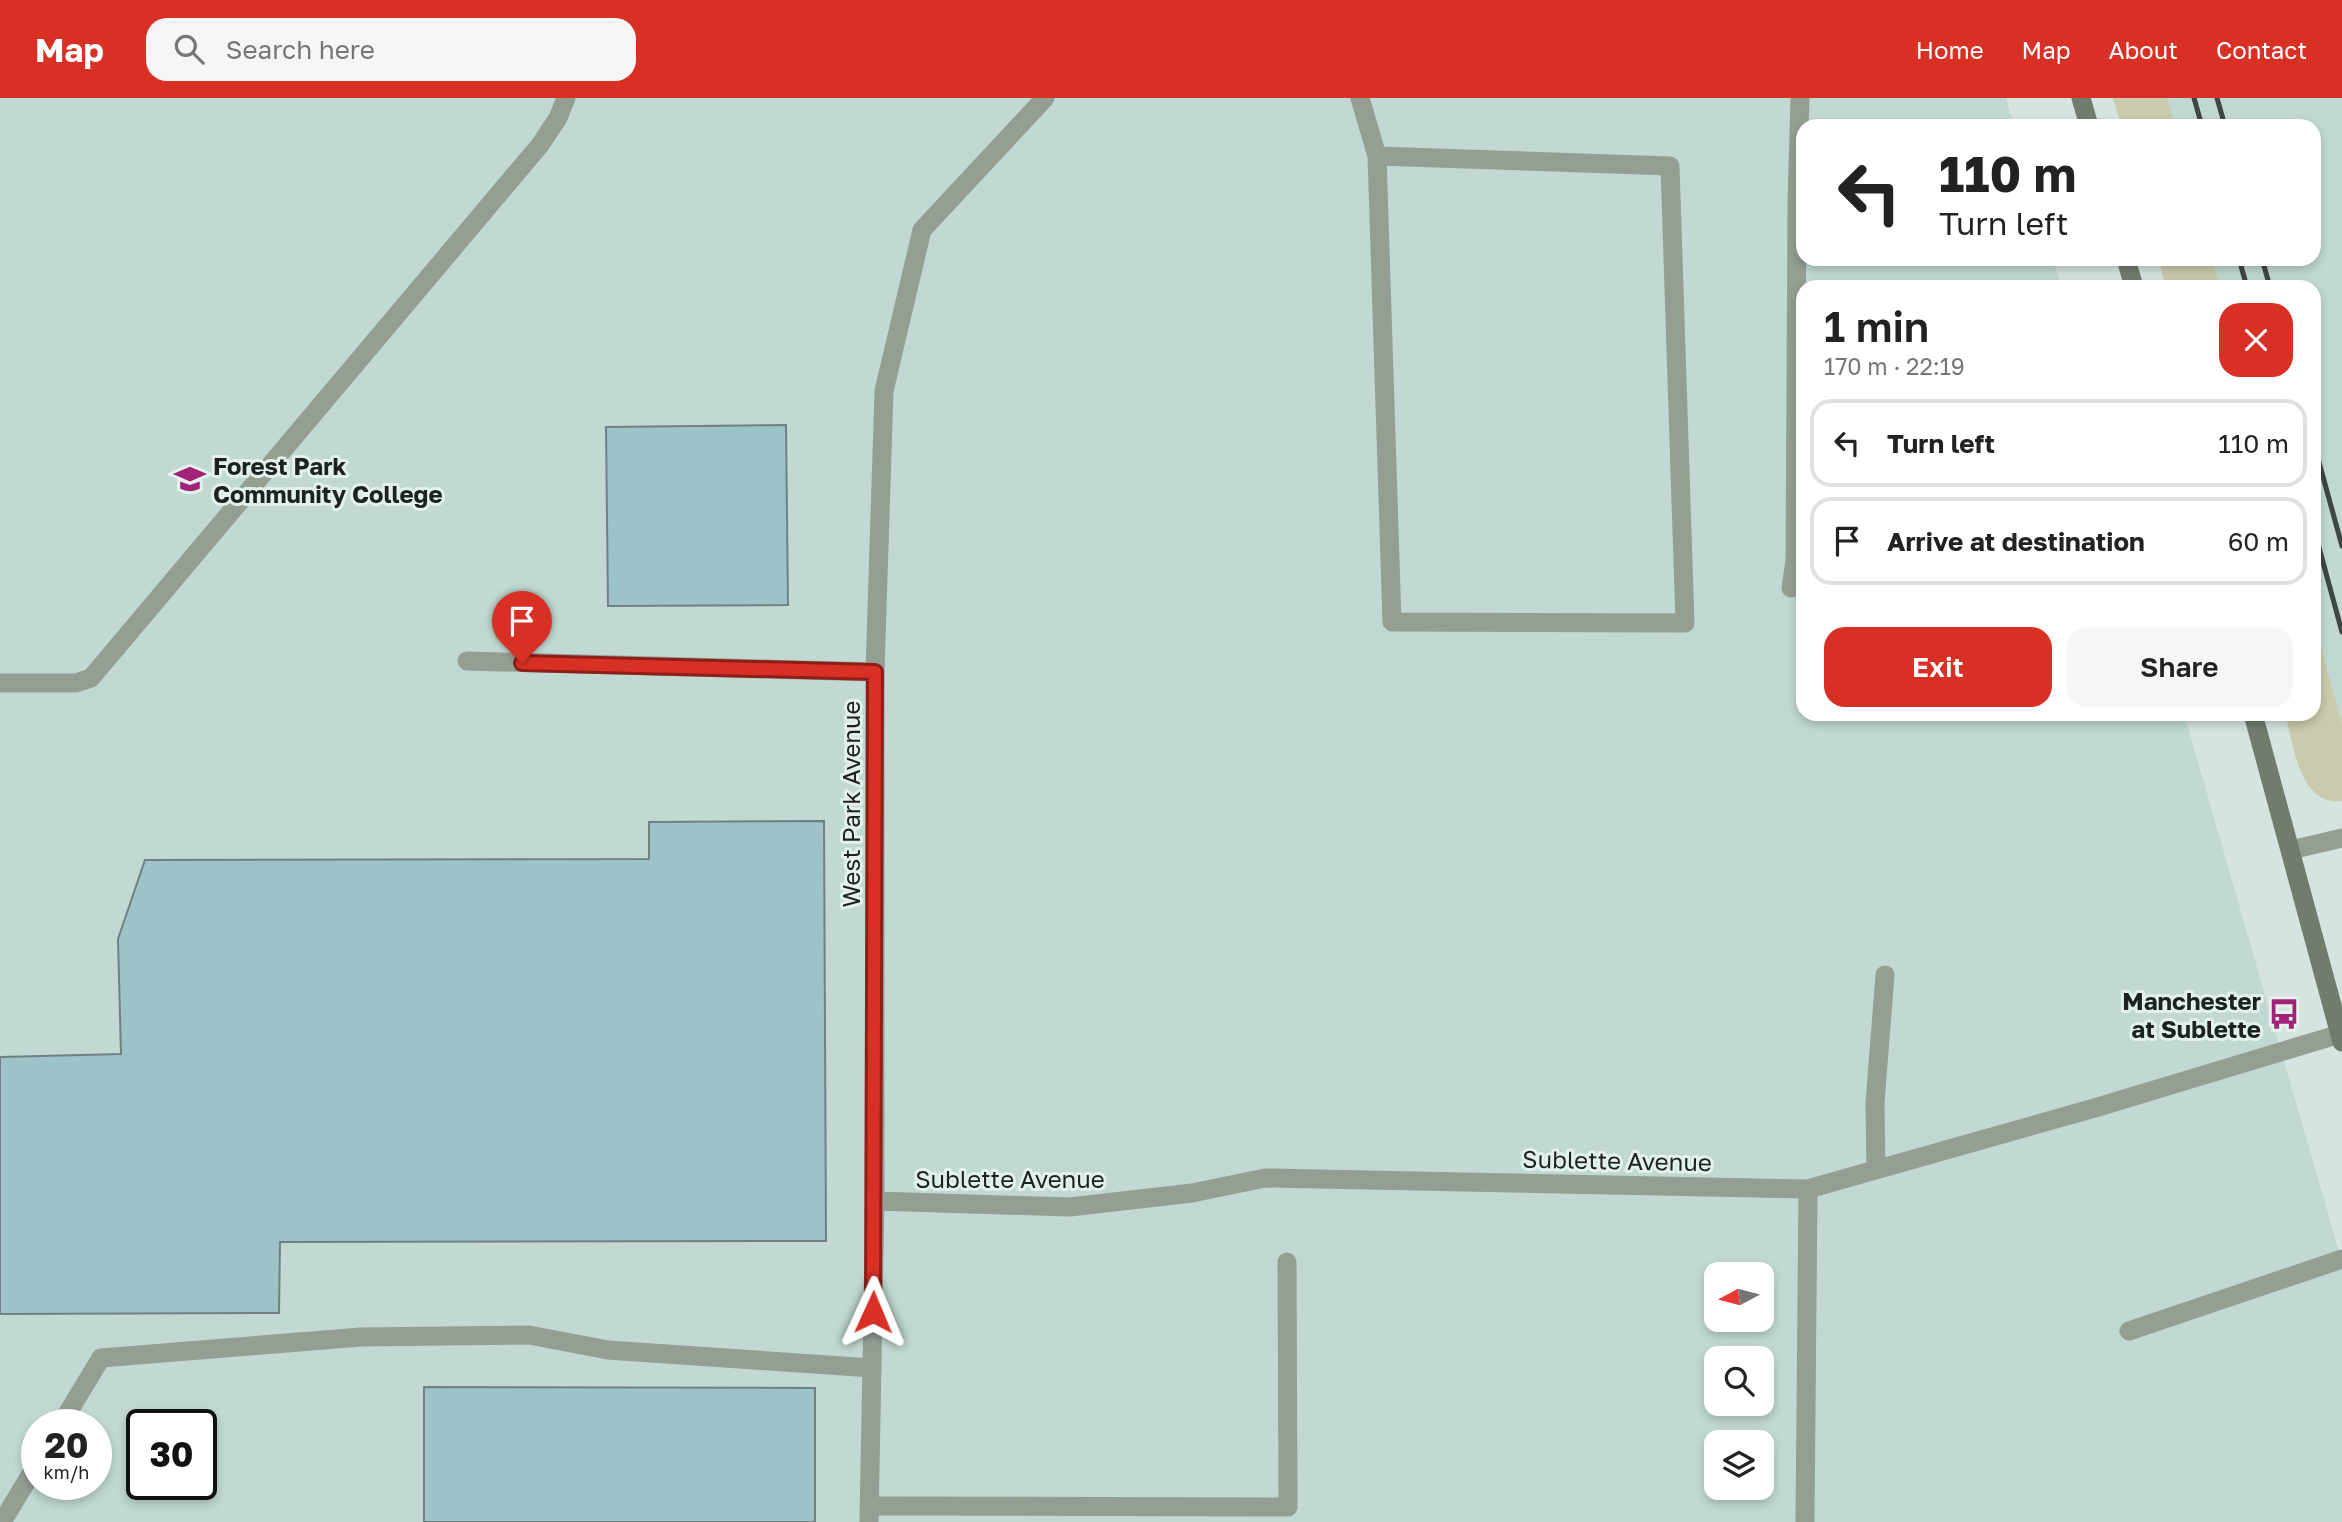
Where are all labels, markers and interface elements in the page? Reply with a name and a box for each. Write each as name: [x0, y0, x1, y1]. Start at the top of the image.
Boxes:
search box: [146, 18, 636, 81]
text: Map: [35, 30, 104, 69]
icon: search: [170, 30, 208, 68]
text: Search here: [226, 34, 375, 65]
text: Home: [1916, 35, 1984, 64]
text: Map: [2022, 35, 2071, 64]
text: About: [2109, 35, 2178, 64]
text: Contact: [2216, 35, 2307, 64]
text: 110 m: [1939, 144, 2076, 203]
icon: left: [1824, 147, 1915, 238]
text: Turn left: [1939, 204, 2068, 242]
text: 1 min: [1824, 301, 1929, 351]
button: close: [2219, 303, 2293, 377]
text: 170 m · 22:19: [1824, 352, 1965, 380]
icon: left: [1828, 424, 1866, 462]
text: Turn left: [1887, 428, 1995, 459]
text: 110 m: [2218, 428, 2289, 459]
place label: Forest Park Community College: [213, 451, 443, 508]
school or university icon: Forest Park Community College: [173, 462, 207, 496]
icon: arrive: [1828, 522, 1866, 560]
text: Arrive at destination: [1887, 526, 2145, 557]
text: 60 m: [2228, 526, 2289, 557]
pin: [492, 591, 552, 663]
icon: arrive: [503, 602, 541, 640]
button: Exit: [1824, 627, 2052, 707]
button: Share: [2066, 627, 2293, 707]
street label: West Park Avenue: [836, 701, 865, 908]
place label: Manchester at Sublette: [2122, 986, 2261, 1043]
bus stop icon: Manchester at Sublette: [2267, 997, 2301, 1031]
street label: Sublette Avenue: [1522, 1144, 1712, 1176]
street label: Sublette Avenue: [915, 1164, 1105, 1193]
north arrow: [1704, 1262, 1774, 1332]
map controls: [1704, 1262, 1774, 1500]
position arrow: [836, 1275, 910, 1349]
button: search: [1704, 1346, 1774, 1416]
speed limit sign: 30: [126, 1409, 217, 1500]
text: 20: [44, 1424, 89, 1466]
button: layers: [1704, 1430, 1774, 1500]
text: km/h: [44, 1461, 89, 1483]

